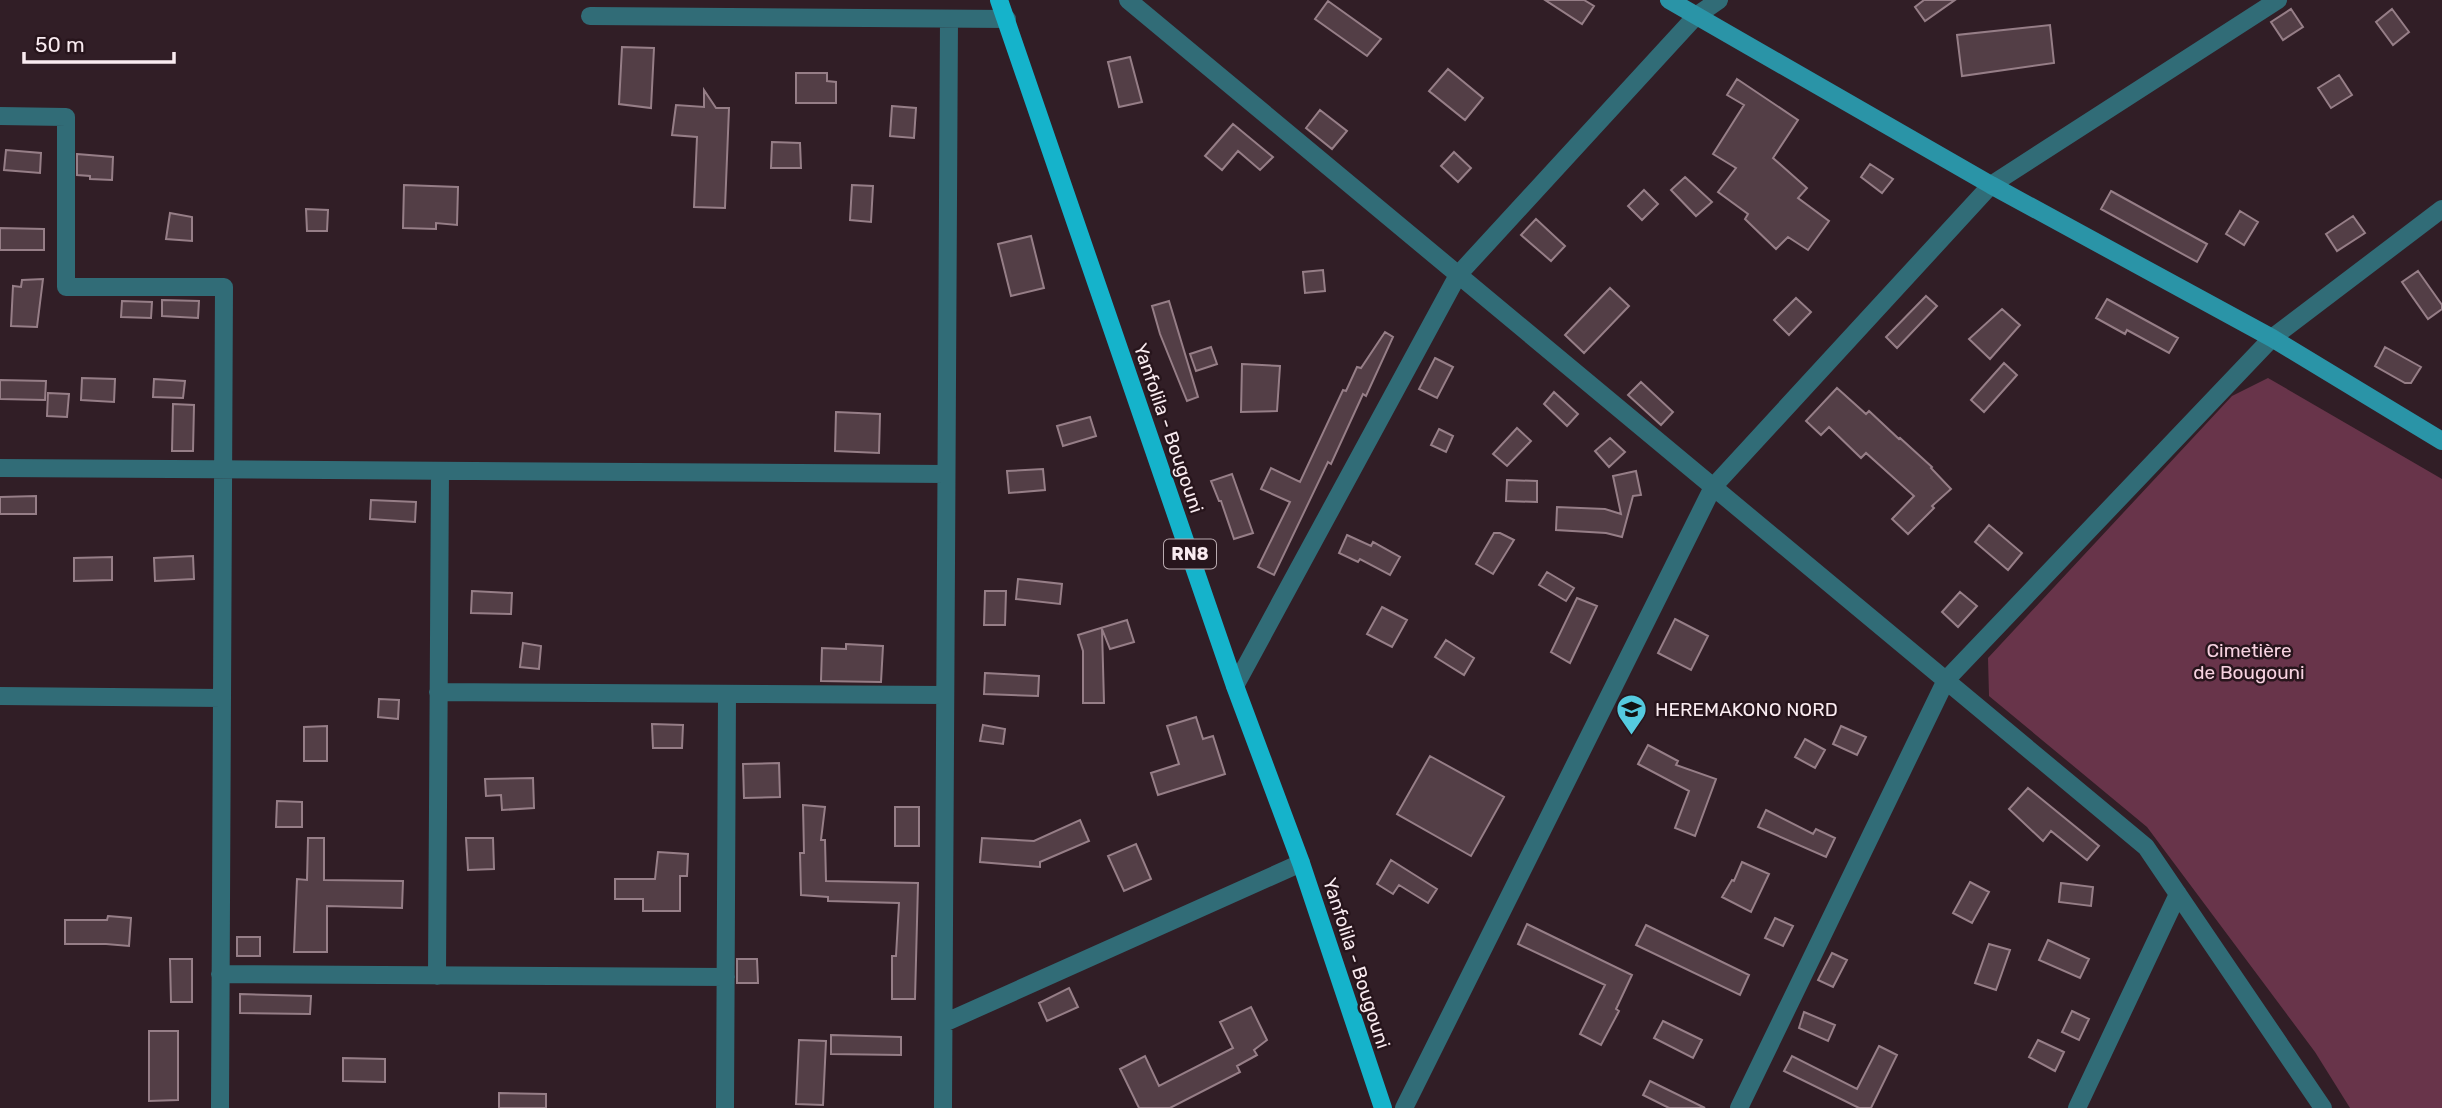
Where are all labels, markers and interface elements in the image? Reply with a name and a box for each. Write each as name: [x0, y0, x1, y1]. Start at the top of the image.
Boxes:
scale bar: [24, 21, 175, 65]
text: 50 m: [35, 32, 85, 57]
street label: Yanfolila - Bougouni: [1129, 340, 1208, 516]
road number: RN8: [1164, 540, 1216, 568]
park label: Cimetière de Bougouni: [2193, 639, 2305, 684]
school or university icon: HEREMAKONO NORD: [1615, 692, 1649, 736]
place label: HEREMAKONO NORD: [1655, 698, 1838, 721]
street label: Yanfolila - Bougouni: [1318, 875, 1395, 1051]

